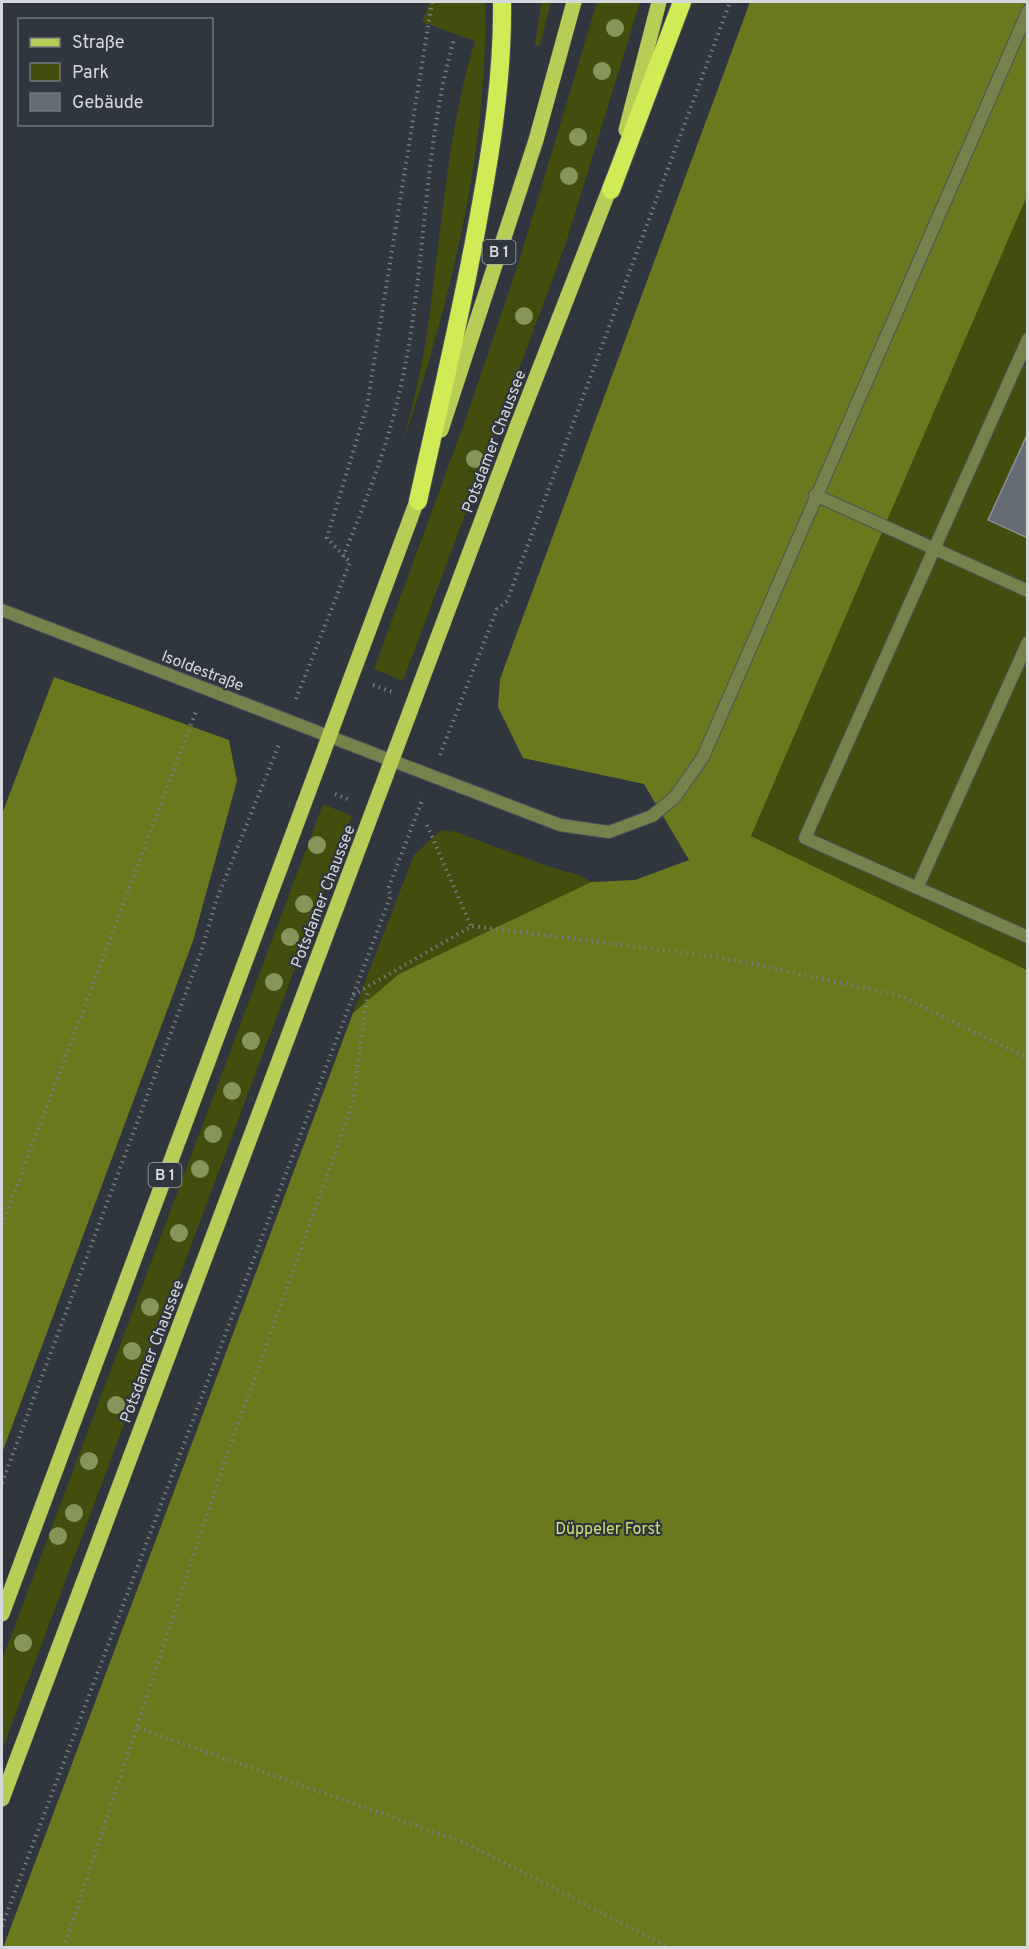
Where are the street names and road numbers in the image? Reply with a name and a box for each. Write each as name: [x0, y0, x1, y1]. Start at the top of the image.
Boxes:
road number: B 1: [482, 240, 516, 264]
street label: Potsdamer Chaussee: [458, 367, 531, 516]
street label: Isoldestraße: [158, 647, 246, 697]
street label: Potsdamer Chaussee: [287, 822, 360, 971]
road number: B 1: [148, 1163, 182, 1187]
street label: Potsdamer Chaussee: [116, 1277, 189, 1426]

